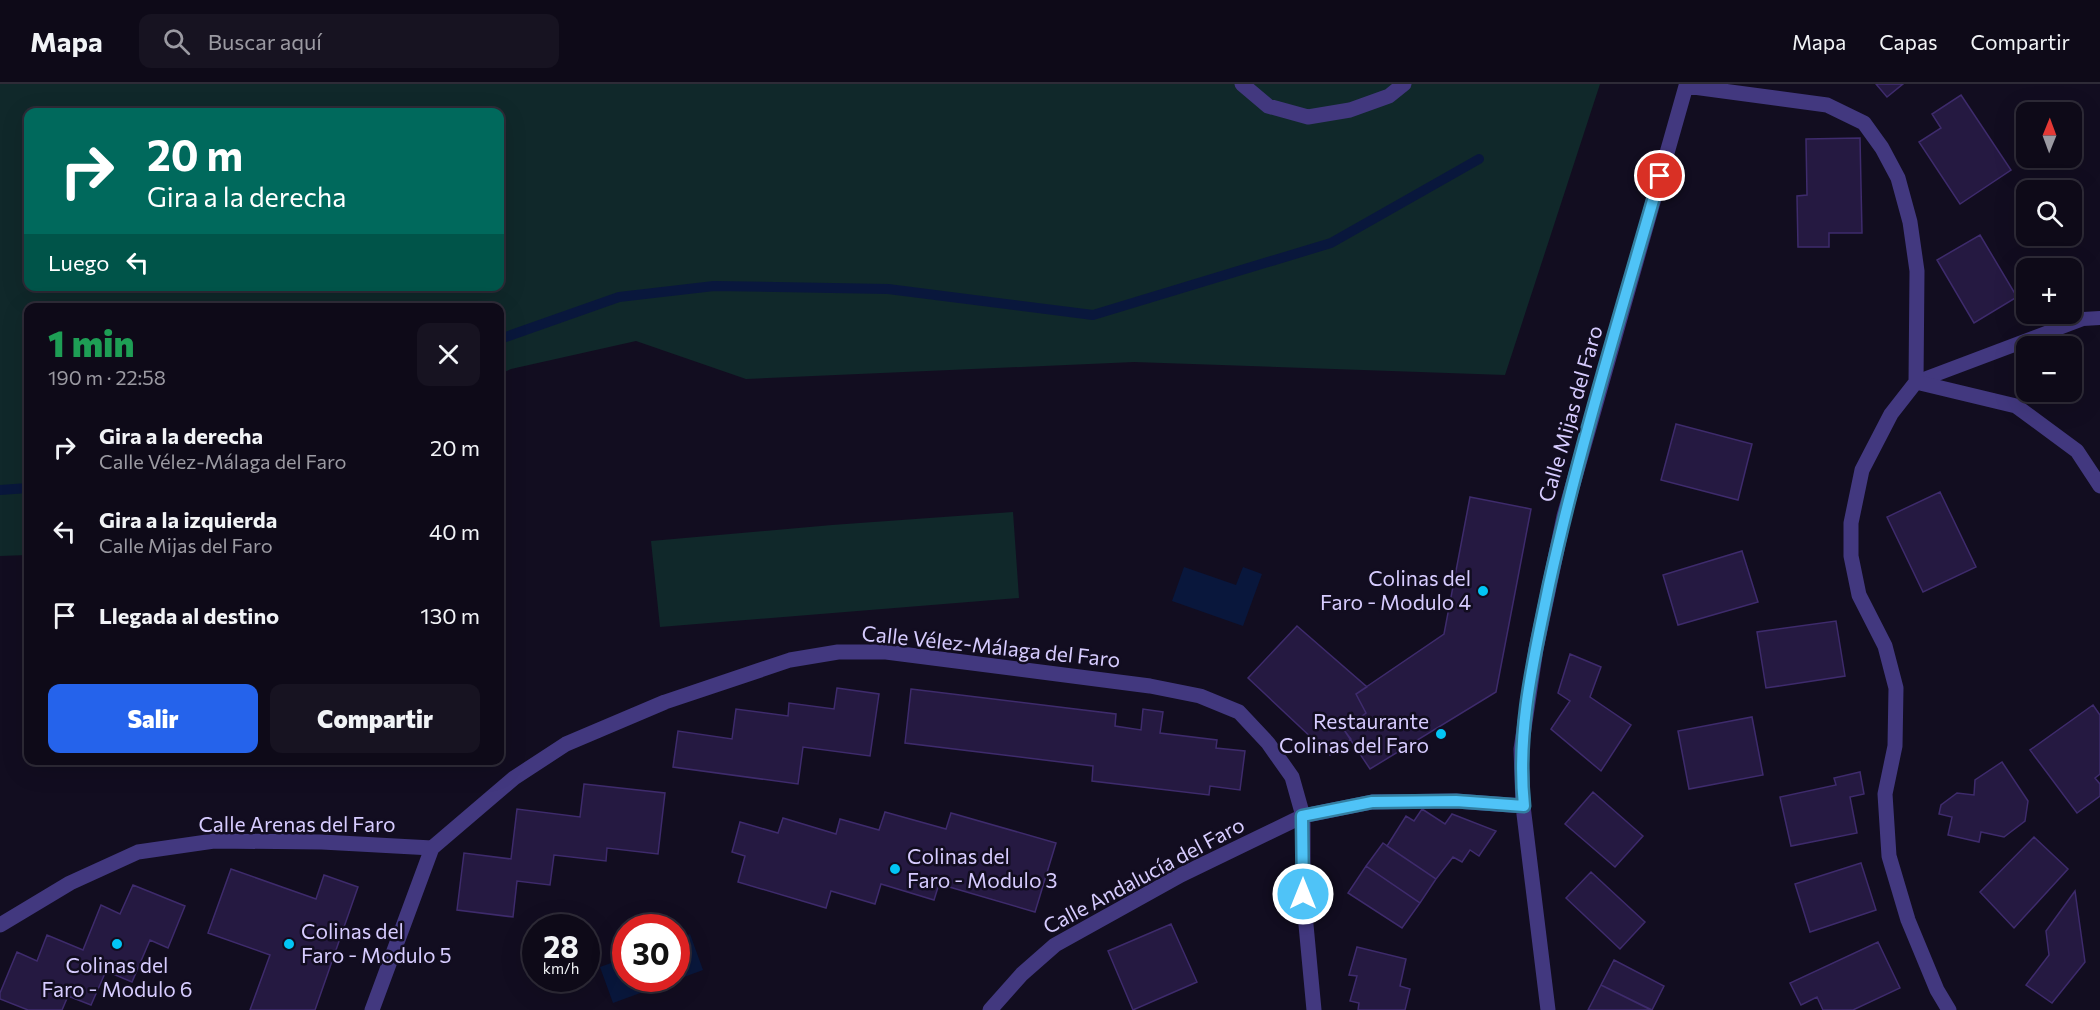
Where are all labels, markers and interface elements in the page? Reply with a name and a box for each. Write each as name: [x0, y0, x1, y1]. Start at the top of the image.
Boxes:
search box: [139, 14, 559, 68]
text: Mapa: [30, 24, 103, 58]
icon: search: [160, 25, 193, 58]
text: Buscar aquí: [208, 28, 322, 55]
text: Mapa: [1792, 29, 1846, 54]
text: Capas: [1879, 29, 1938, 54]
text: Compartir: [1971, 29, 2070, 54]
north arrow: [2016, 102, 2082, 168]
map controls: [2016, 102, 2082, 402]
text: 20 m: [147, 128, 243, 180]
icon: right: [48, 132, 126, 210]
pin: [1634, 150, 1685, 201]
icon: arrive: [1643, 159, 1676, 192]
text: Gira a la derecha: [147, 180, 346, 213]
button: search: [2016, 180, 2082, 246]
icon: left: [121, 246, 154, 279]
text: Luego: [48, 249, 109, 276]
button: +: [2016, 258, 2082, 324]
text: 1 min: [48, 320, 134, 364]
button: close: [417, 323, 480, 386]
street label: Calle Mijas del Faro: [1532, 323, 1607, 505]
button: −: [2016, 336, 2082, 402]
text: 190 m · 22:58: [48, 365, 166, 389]
text: Gira a la derecha: [99, 422, 263, 449]
icon: right: [48, 431, 81, 464]
text: 20 m: [430, 434, 480, 461]
text: Calle Vélez-Málaga del Faro: [99, 449, 347, 473]
text: Gira a la izquierda: [99, 506, 277, 533]
icon: left: [48, 515, 81, 548]
text: 40 m: [429, 518, 480, 545]
text: Calle Mijas del Faro: [99, 533, 273, 557]
place label: Colinas del Faro - Modulo 4: [1320, 565, 1471, 614]
marker: Colinas del Faro - Modulo 4: [1476, 584, 1490, 598]
icon: arrive: [48, 599, 81, 632]
text: Llegada al destino: [99, 602, 279, 629]
text: 130 m: [420, 602, 480, 629]
street label: Calle Vélez-Málaga del Faro: [861, 619, 1122, 672]
button: Salir: [48, 684, 258, 753]
button: Compartir: [270, 684, 480, 753]
place label: Restaurante Colinas del Faro: [1279, 708, 1429, 757]
marker: Restaurante Colinas del Faro: [1434, 727, 1448, 741]
street label: Calle Arenas del Faro: [198, 811, 396, 836]
street label: Calle Andalucía del Faro: [1038, 811, 1248, 938]
place label: Colinas del Faro - Modulo 3: [907, 843, 1057, 892]
marker: Colinas del Faro - Modulo 3: [888, 862, 902, 876]
position arrow: [1271, 862, 1335, 926]
speed limit sign: 30: [612, 914, 690, 992]
place label: Colinas del Faro - Modulo 5: [301, 918, 452, 967]
text: 28: [543, 927, 579, 964]
marker: Colinas del Faro - Modulo 6: [110, 937, 124, 951]
marker: Colinas del Faro - Modulo 5: [282, 937, 296, 951]
place label: Colinas del Faro - Modulo 6: [41, 952, 193, 1001]
text: km/h: [543, 959, 579, 977]

